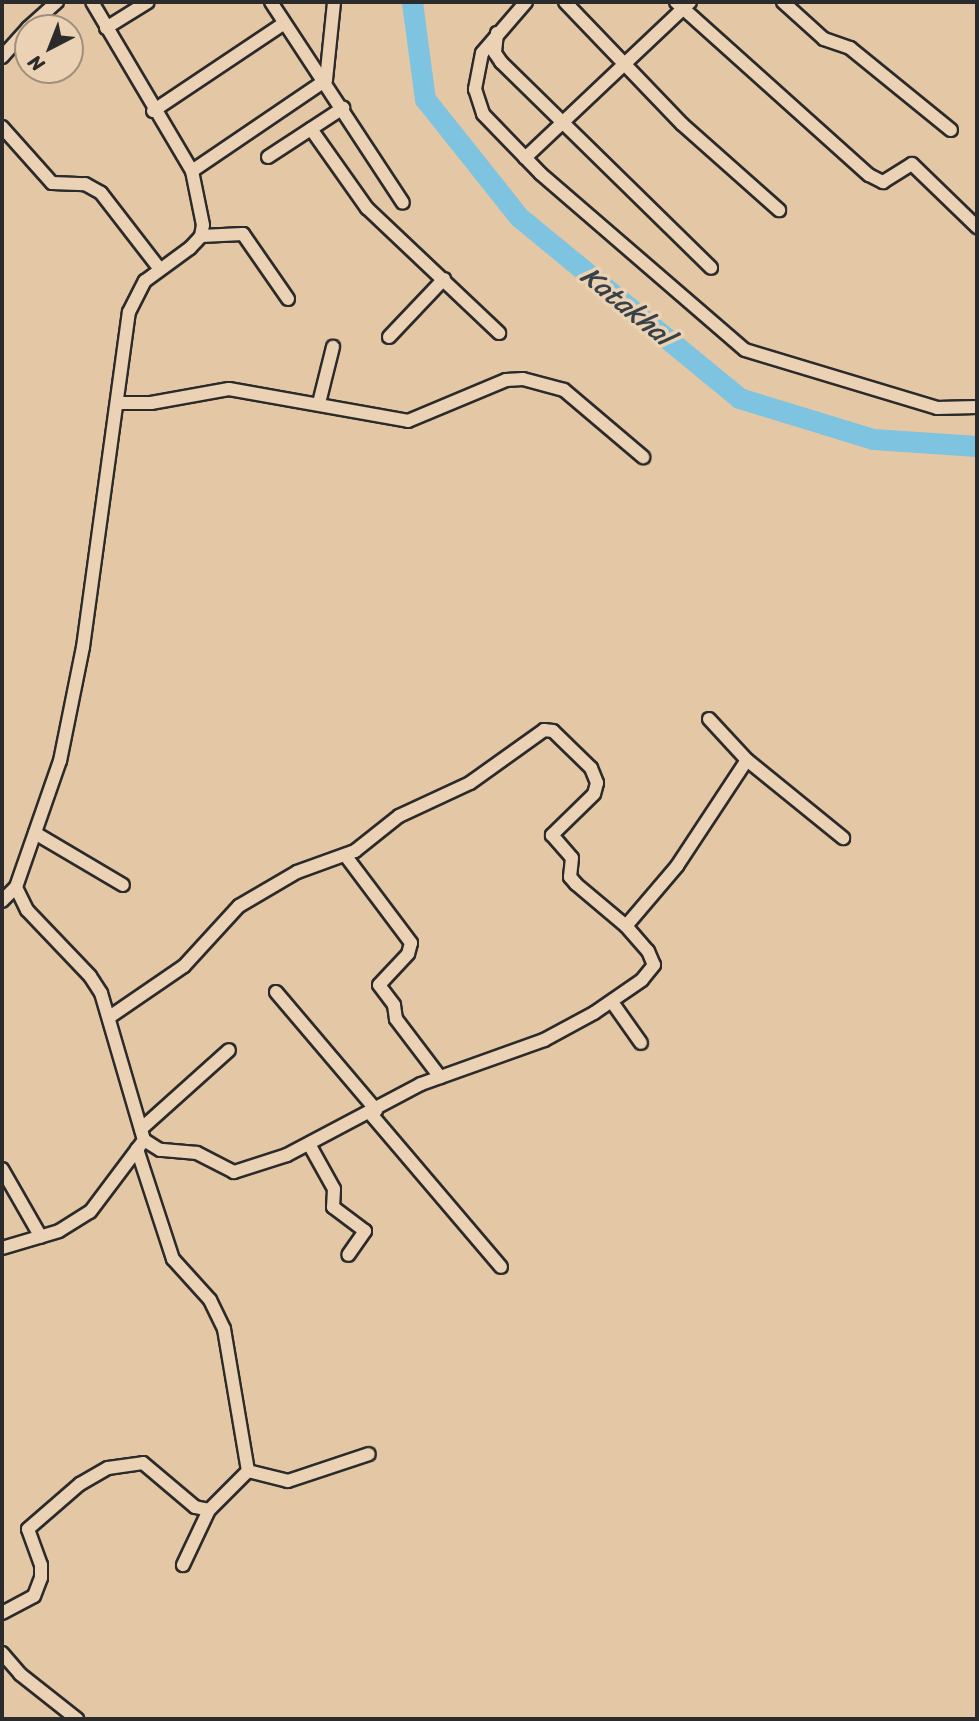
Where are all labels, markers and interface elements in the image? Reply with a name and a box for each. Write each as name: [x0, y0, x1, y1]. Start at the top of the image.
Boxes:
north arrow: [14, 14, 84, 84]
text: N: [20, 47, 52, 80]
water label: Katakhal: [574, 259, 680, 353]

